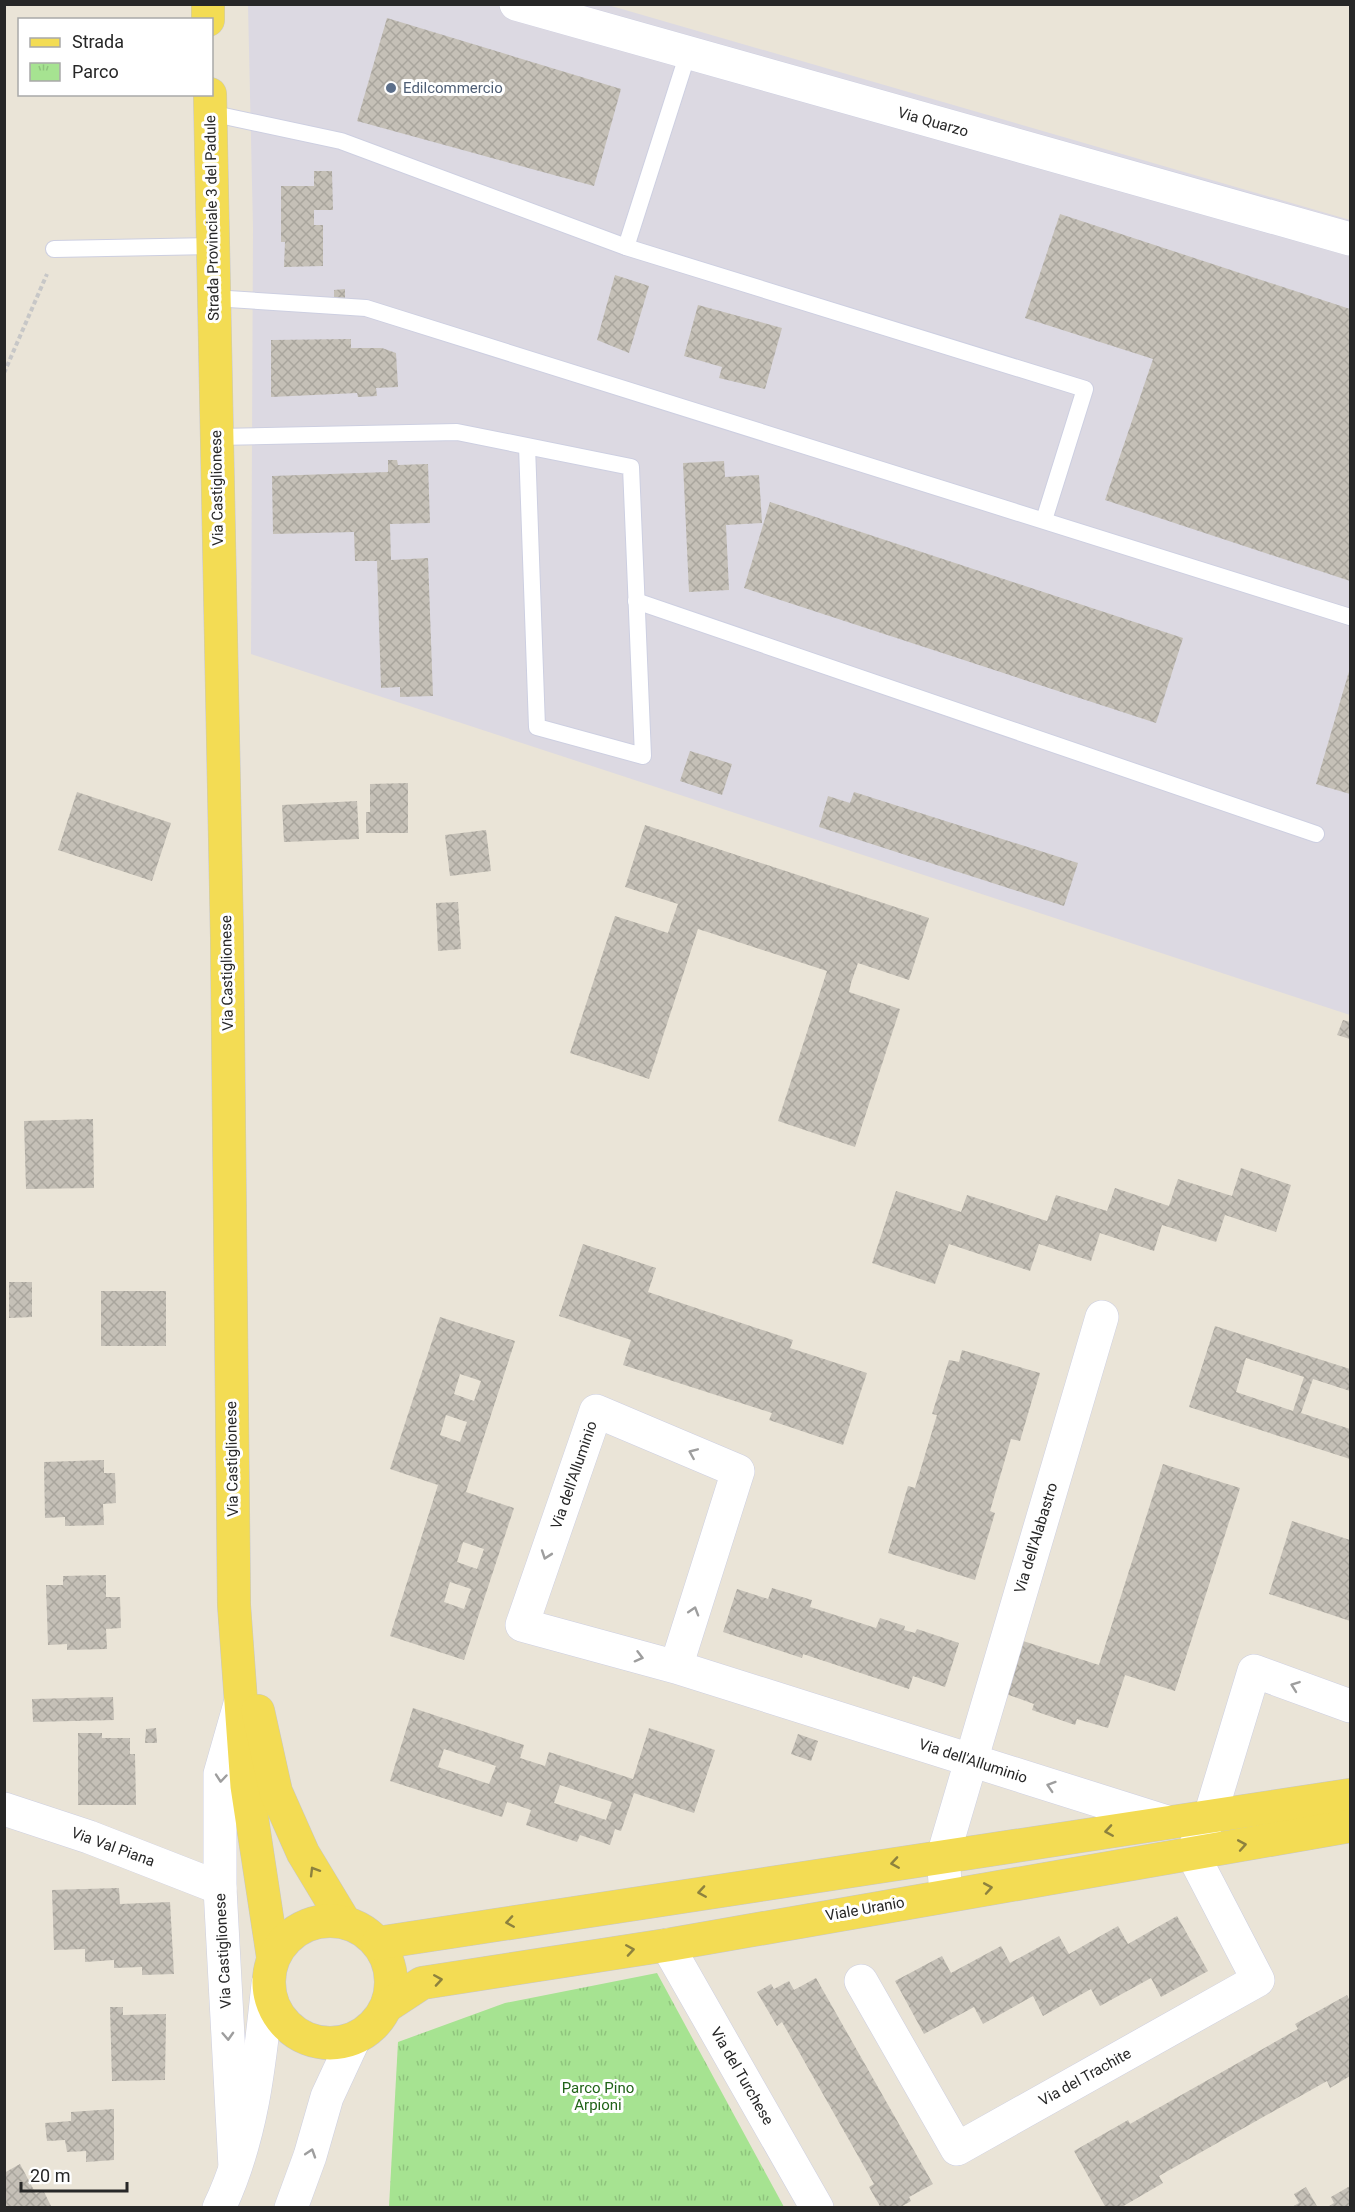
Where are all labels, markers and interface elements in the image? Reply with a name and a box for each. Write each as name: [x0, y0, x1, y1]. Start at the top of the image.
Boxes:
legend: [18, 18, 213, 96]
text: Strada: [72, 31, 124, 52]
text: Parco: [72, 61, 119, 82]
place label: Edilcommercio: [403, 79, 503, 97]
marker: Edilcommercio: [384, 81, 398, 95]
street label: Via Quarzo: [896, 103, 970, 141]
street label: Strada Provinciale 3 del Padule: [201, 115, 223, 321]
street label: Via Castiglionese: [207, 430, 227, 546]
street label: Via Castiglionese: [217, 915, 237, 1031]
street label: Via Castiglionese: [222, 1401, 242, 1517]
street label: Via dell'Alluminio: [547, 1419, 601, 1531]
one-way arrow: [688, 1448, 699, 1460]
street label: Via dell'Alabastro: [1011, 1480, 1061, 1596]
one-way arrow: [541, 1549, 554, 1560]
one-way arrow: [687, 1606, 699, 1617]
one-way arrow: [633, 1650, 644, 1662]
one-way arrow: [1291, 1680, 1301, 1693]
street label: Via dell'Alluminio: [916, 1735, 1030, 1787]
one-way arrow: [215, 1773, 228, 1783]
one-way arrow: [1046, 1781, 1057, 1793]
street label: Via Val Piana: [69, 1824, 157, 1870]
one-way arrow: [1104, 1825, 1113, 1837]
one-way arrow: [1238, 1839, 1247, 1851]
one-way arrow: [891, 1857, 900, 1869]
one-way arrow: [309, 1867, 321, 1877]
one-way arrow: [983, 1882, 993, 1894]
one-way arrow: [698, 1886, 707, 1898]
street label: Via Castiglionese: [211, 1893, 235, 2009]
street label: Viale Uranio: [824, 1893, 906, 1925]
one-way arrow: [505, 1915, 514, 1927]
one-way arrow: [626, 1945, 635, 1957]
one-way arrow: [433, 1975, 442, 1987]
street label: Via del Turchese: [707, 2024, 777, 2128]
one-way arrow: [221, 2031, 234, 2040]
street label: Via del Trachite: [1036, 2044, 1134, 2110]
park label: Parco Pino Arpioni: [562, 2079, 634, 2114]
one-way arrow: [304, 2148, 316, 2159]
scale bar: [21, 2155, 128, 2193]
text: 20 m: [30, 2165, 70, 2186]

